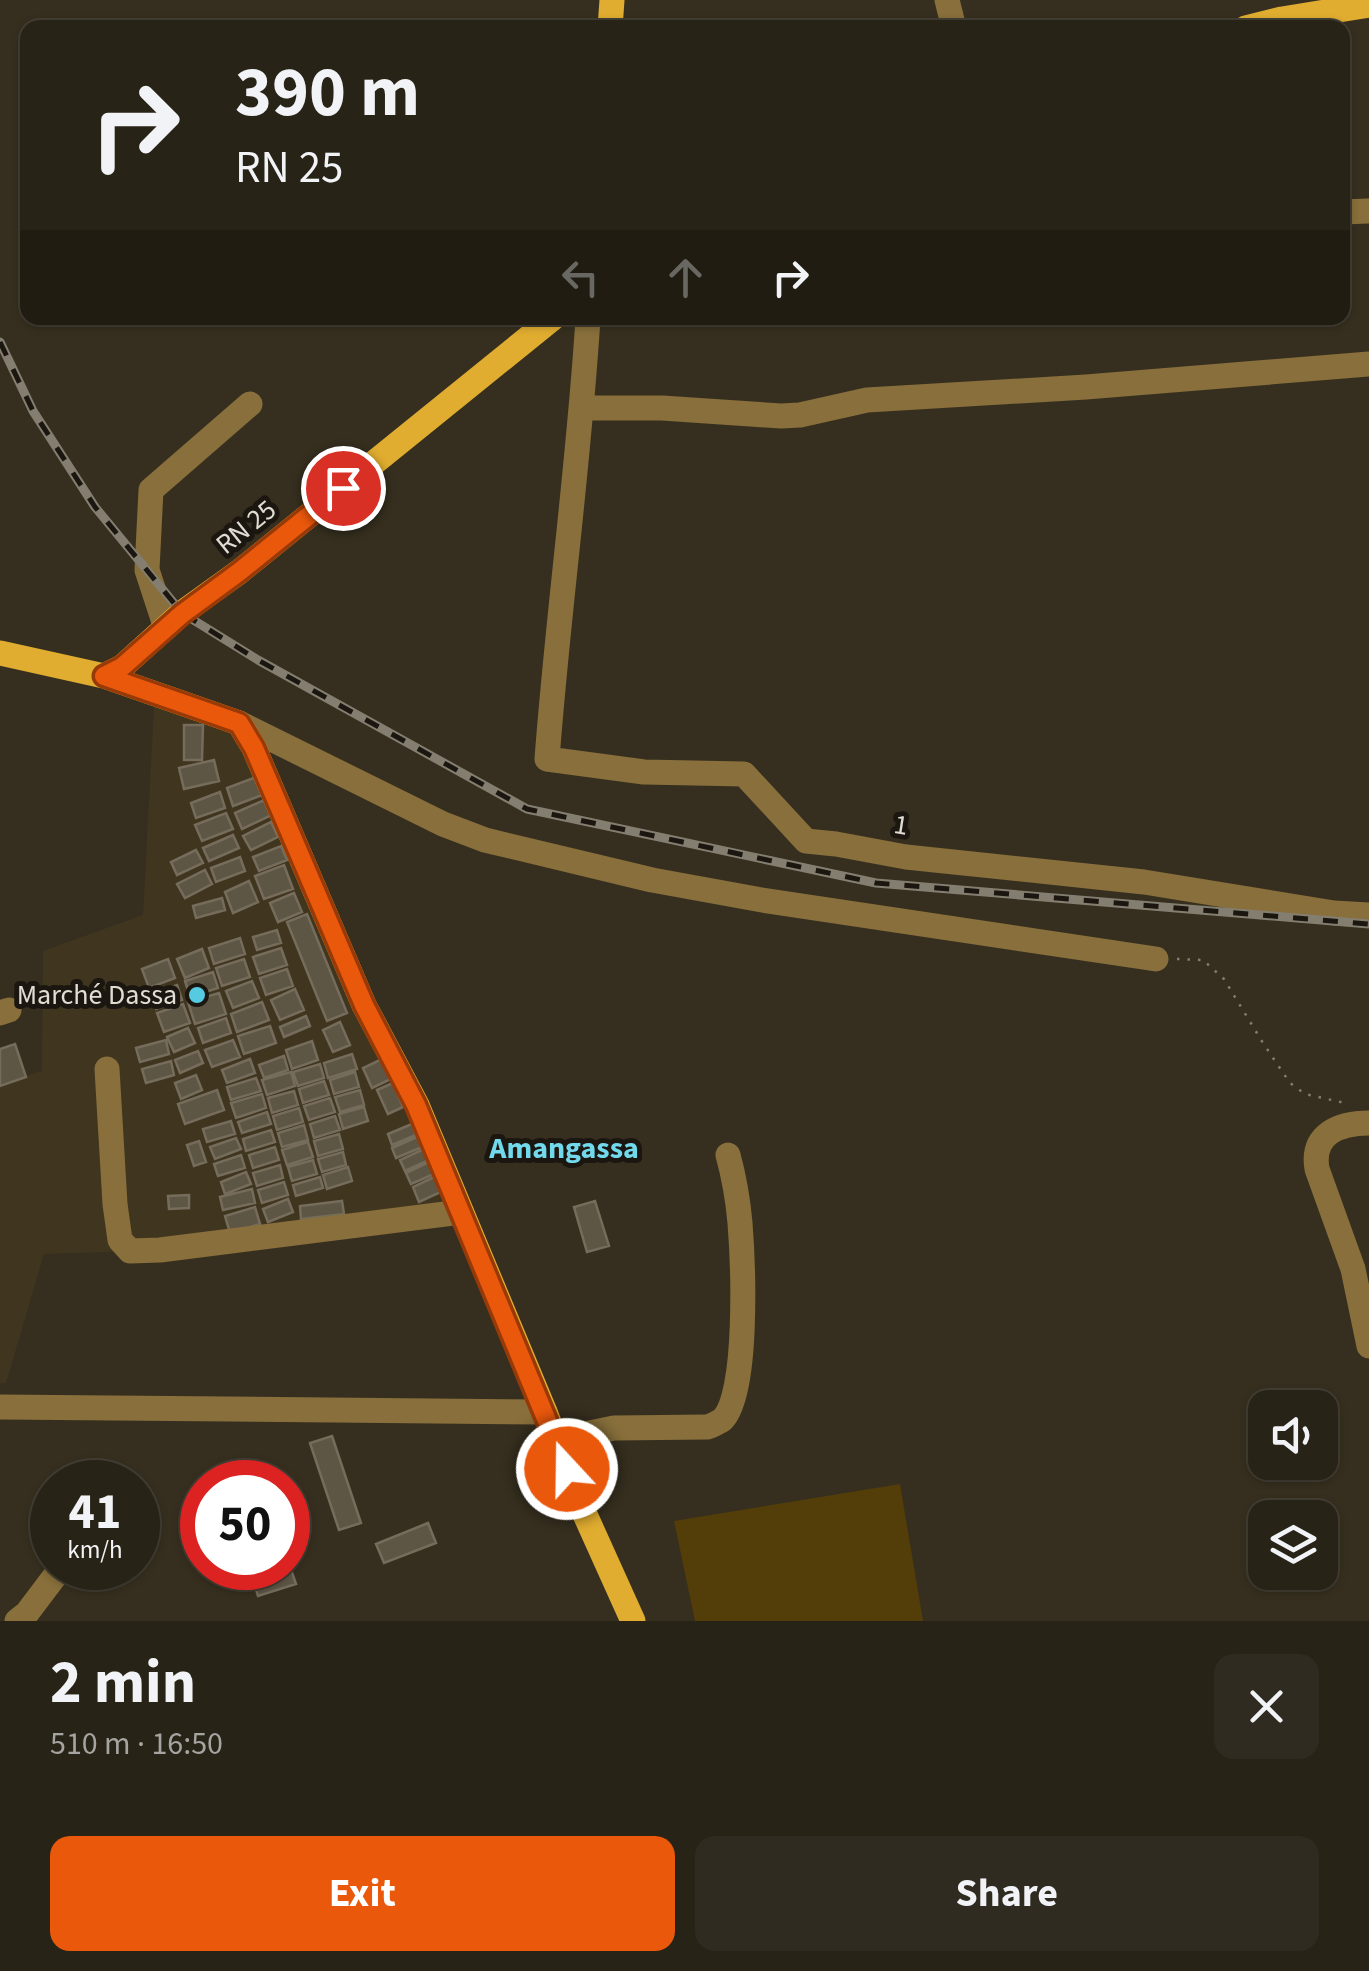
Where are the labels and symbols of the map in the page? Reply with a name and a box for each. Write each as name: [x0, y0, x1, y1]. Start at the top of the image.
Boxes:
pin: [301, 446, 386, 531]
street label: RN 25: [207, 490, 285, 564]
street label: 1: [891, 804, 911, 846]
place label: Marché Dassa: [17, 975, 177, 1015]
marker: Marché Dassa: [186, 984, 208, 1006]
district label: Amangassa: [488, 1127, 639, 1170]
position arrow: [515, 1417, 619, 1521]
speed limit sign: 50: [180, 1460, 310, 1590]

